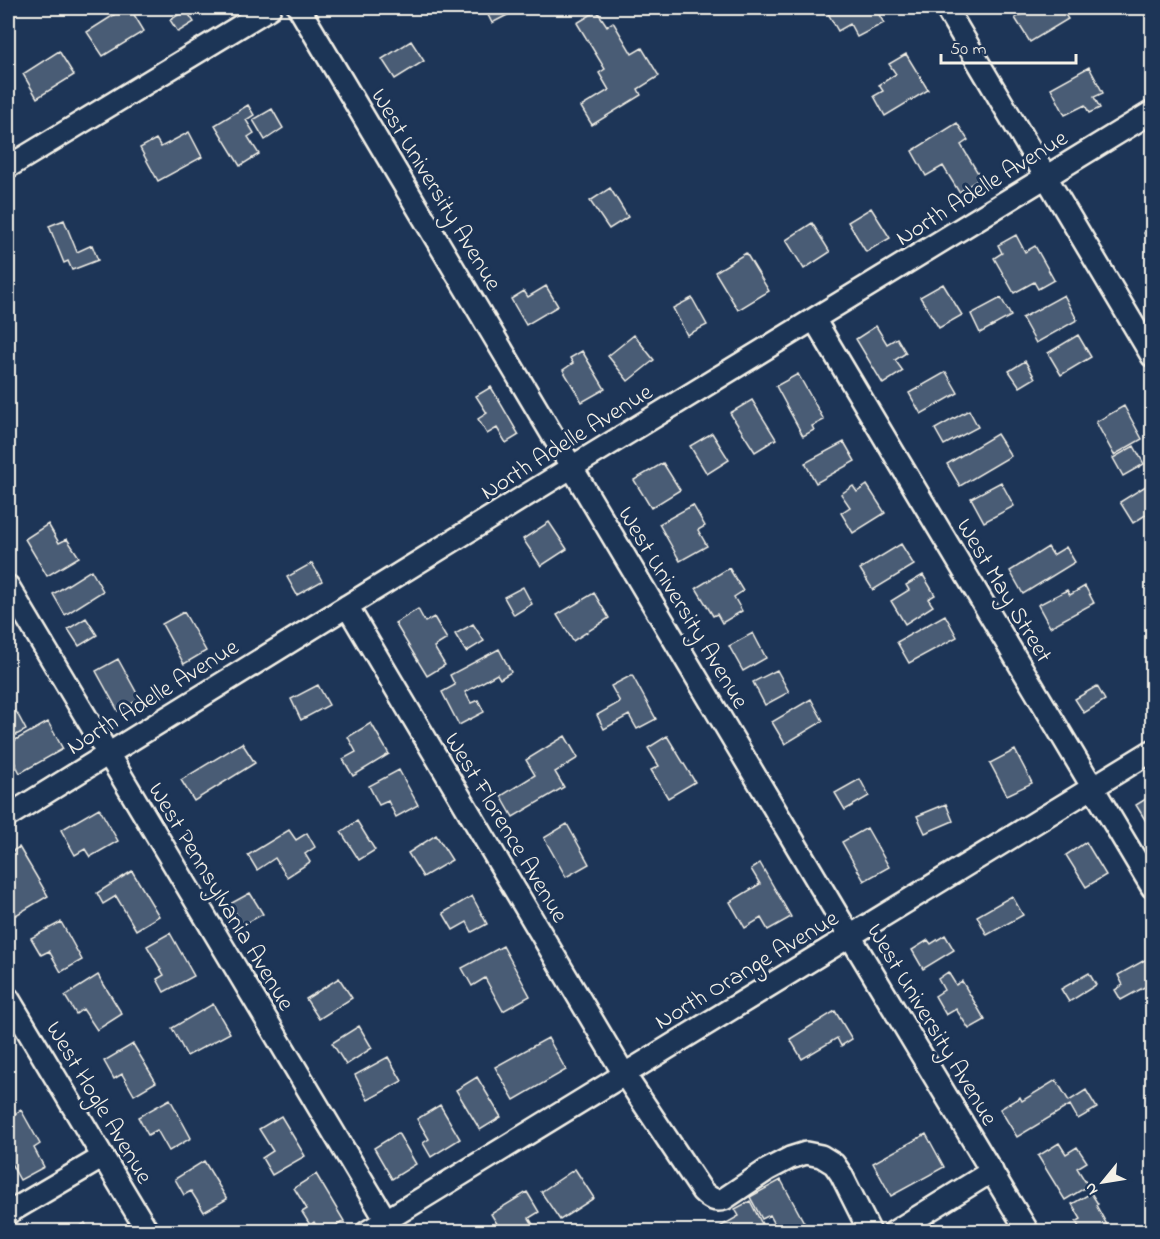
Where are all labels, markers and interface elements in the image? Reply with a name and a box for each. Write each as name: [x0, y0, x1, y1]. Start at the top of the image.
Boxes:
scale bar: [941, 27, 1076, 65]
text: 50 m: [950, 37, 987, 63]
street label: West University Avenue: [360, 82, 509, 299]
street label: North Adelle Avenue: [889, 122, 1075, 256]
street label: North Adelle Avenue: [474, 376, 660, 510]
street label: West University Avenue: [607, 500, 756, 717]
street label: West May Street: [945, 512, 1060, 671]
street label: North Adelle Avenue: [60, 631, 246, 765]
street label: West Florence Avenue: [434, 726, 576, 930]
street label: West Pennsylvania Avenue: [137, 776, 302, 1019]
street label: North Orange Avenue: [649, 902, 846, 1040]
street label: West University Avenue: [856, 917, 1005, 1134]
street label: West Hogle Avenue: [35, 1015, 160, 1192]
north arrow: [1073, 1152, 1133, 1212]
text: N: [1079, 1178, 1105, 1199]

